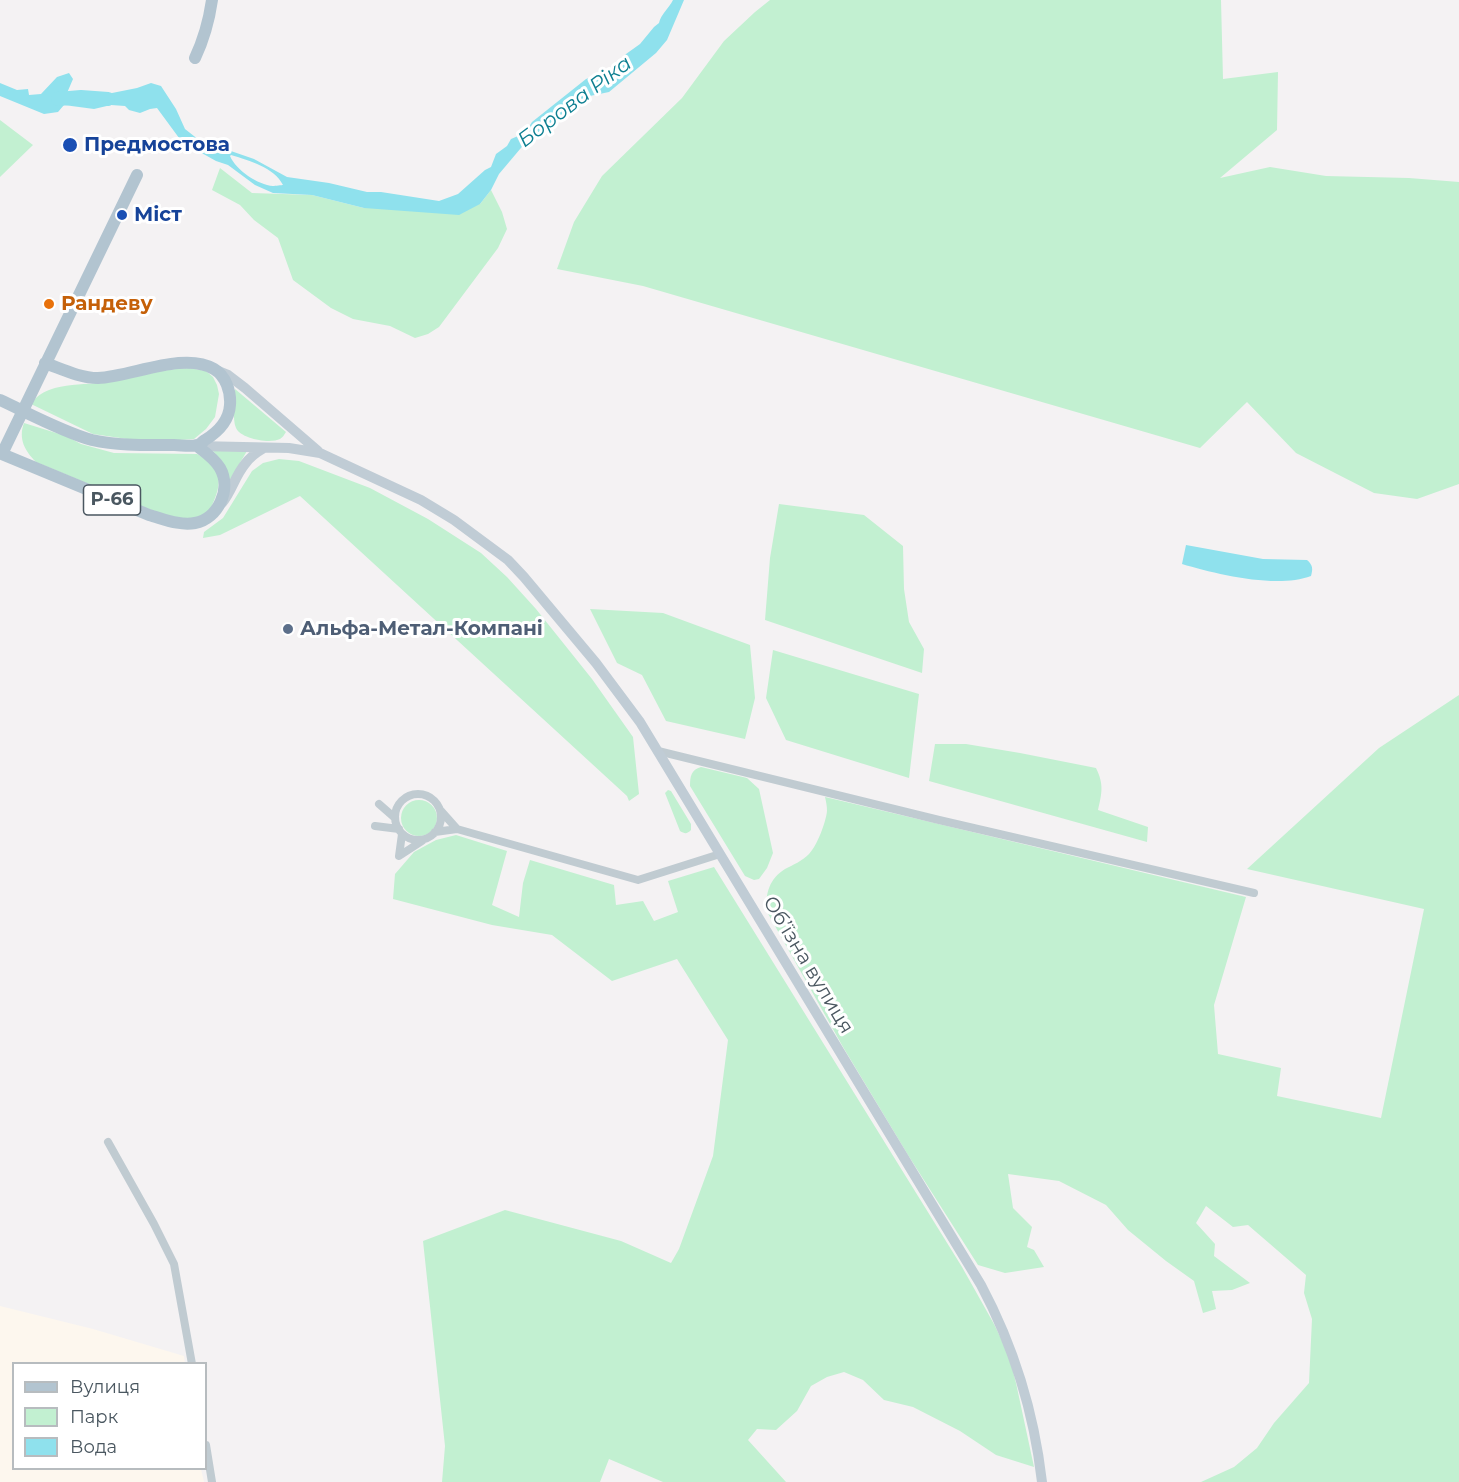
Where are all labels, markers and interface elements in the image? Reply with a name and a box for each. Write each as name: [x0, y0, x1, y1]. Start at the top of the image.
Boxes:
water label: Борова Ріка: [513, 51, 637, 153]
place label: Предмостова: [84, 133, 230, 157]
marker: Предмостова: [61, 136, 79, 154]
place label: Міст: [134, 203, 182, 227]
marker: Міст: [115, 208, 129, 222]
place label: Рандеву: [61, 292, 153, 316]
marker: Рандеву: [42, 297, 56, 311]
road number: Р-66: [84, 485, 140, 515]
place label: Альфа-Метал-Компані: [300, 617, 543, 641]
marker: Альфа-Метал-Компані: [281, 622, 295, 636]
street label: Об’їзна вулиця: [758, 892, 858, 1038]
legend: [12, 1362, 207, 1470]
text: Вулиця: [70, 1376, 140, 1398]
text: Парк: [70, 1406, 118, 1428]
text: Вода: [70, 1436, 117, 1458]

